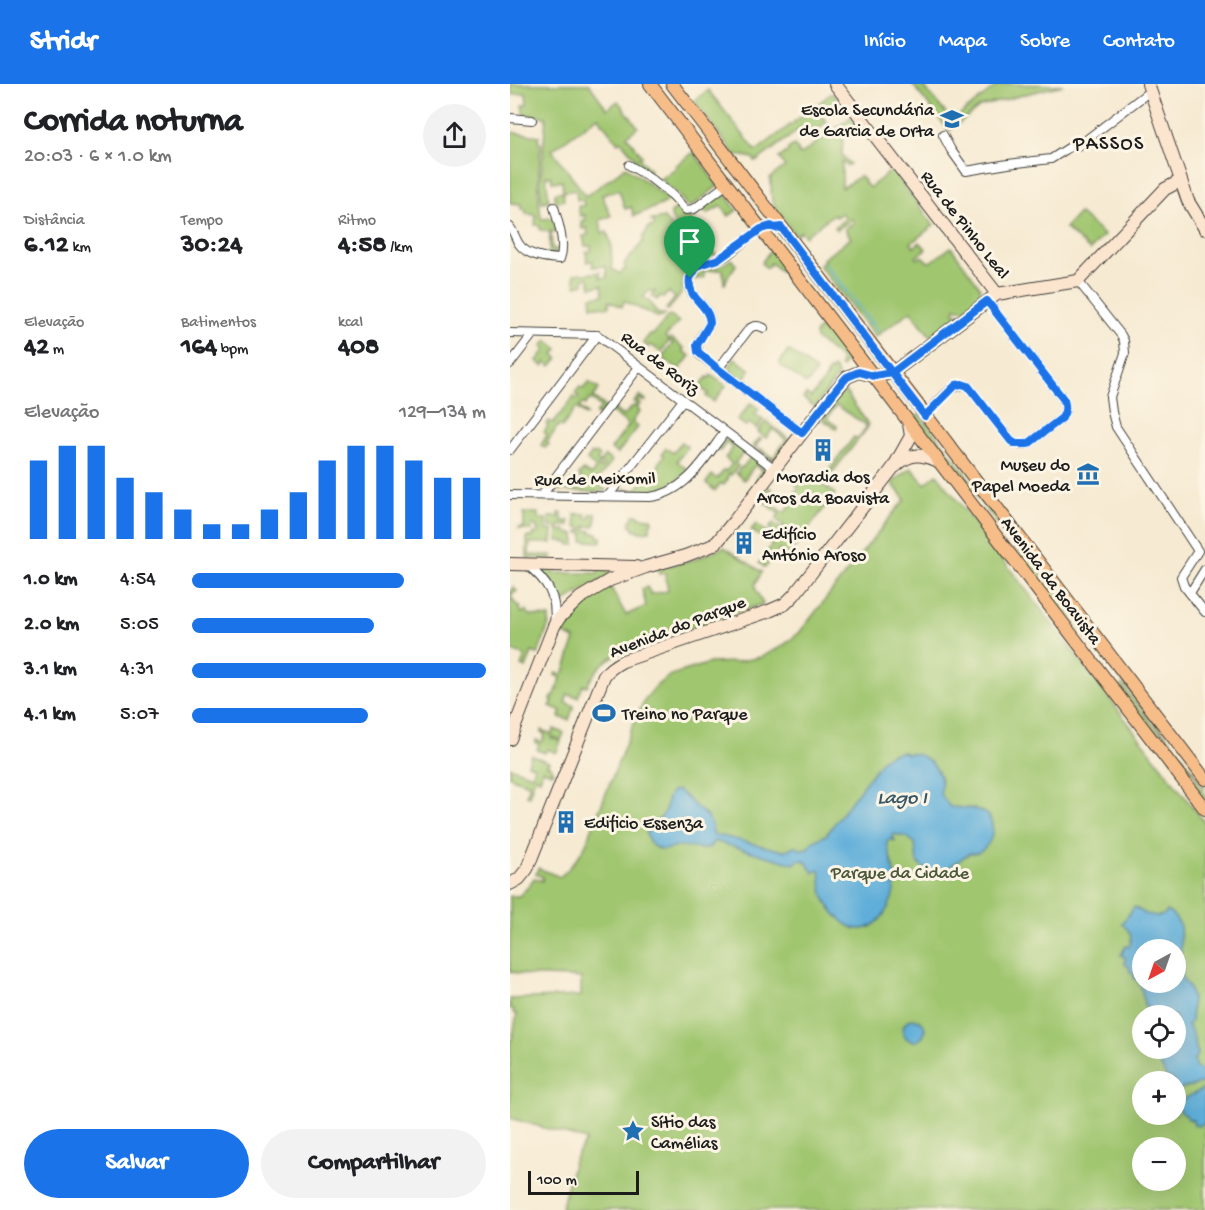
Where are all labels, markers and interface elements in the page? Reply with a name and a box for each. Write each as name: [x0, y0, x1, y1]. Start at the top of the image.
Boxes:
text: Stridr: [30, 26, 97, 59]
text: Início: [864, 30, 906, 55]
text: Mapa: [939, 30, 987, 55]
text: Sobre: [1020, 30, 1070, 55]
text: Contato: [1103, 30, 1175, 55]
place label: Escola Secundária de Garcia de Orta: [799, 101, 935, 143]
text: Corrida noturna: [24, 104, 242, 142]
button: share: [423, 104, 486, 167]
school or university icon: Escola Secundária de Garcia de Orta: [939, 106, 965, 132]
district label: PASSOS: [1072, 134, 1145, 157]
text: 20:03 · 6 × 1.0 km: [24, 146, 172, 169]
street label: Rua de Pinho Leal: [915, 167, 1013, 284]
text: Distância: [24, 212, 85, 231]
text: Tempo: [181, 212, 223, 231]
text: Ritmo: [338, 212, 376, 231]
pin: [664, 216, 715, 278]
icon: arrive: [673, 225, 706, 258]
text: 6.12: [24, 231, 69, 262]
text: 30:24: [181, 231, 242, 262]
text: 4:58: [338, 231, 386, 262]
text: km: [69, 239, 91, 258]
text: /km: [386, 239, 413, 258]
text: Elevação: [24, 314, 84, 333]
text: Batimentos: [181, 314, 256, 333]
text: kcal: [338, 314, 363, 333]
street label: Rua de Roriz: [616, 328, 704, 401]
text: 42: [24, 333, 49, 364]
text: 164: [181, 333, 217, 364]
text: 408: [338, 333, 379, 364]
text: m: [49, 341, 64, 360]
text: bpm: [217, 341, 248, 360]
text: Elevação: [24, 402, 99, 425]
text: 129–134 m: [399, 402, 486, 425]
building icon: Moradia dos Arcos da Boavista: [810, 437, 836, 463]
place label: Museu do Papel Moeda: [971, 456, 1071, 498]
museum icon: Museu do Papel Moeda: [1075, 461, 1101, 487]
place label: Moradia dos Arcos da Boavista: [757, 468, 890, 510]
street label: Rua de Meixomil: [534, 469, 656, 492]
street label: Avenida da Boavista: [995, 514, 1105, 650]
place label: Edifício António Aroso: [762, 525, 866, 567]
building icon: Edifício António Aroso: [731, 530, 757, 556]
text: 1.0 km: [24, 569, 78, 592]
text: 4:54: [120, 569, 156, 592]
street label: Avenida do Parque: [607, 592, 750, 664]
text: 2.0 km: [24, 614, 79, 637]
text: 5:05: [120, 614, 159, 637]
text: 3.1 km: [24, 659, 77, 682]
text: 4:31: [120, 659, 154, 682]
sports icon: Treino no Parque: [591, 700, 617, 726]
text: 4.1 km: [24, 704, 76, 727]
text: 5:07: [120, 704, 159, 727]
place label: Treino no Parque: [621, 705, 748, 726]
water label: Lago I: [877, 788, 928, 811]
building icon: Edificio Essenza: [553, 809, 579, 835]
place label: Edificio Essenza: [584, 814, 704, 835]
park label: Parque da Cidade: [830, 864, 970, 885]
north arrow: [1132, 939, 1186, 993]
map controls: [1132, 939, 1186, 1191]
button: locate: [1132, 1005, 1186, 1059]
button: +: [1132, 1071, 1186, 1125]
place label: Sítio das Camélias: [651, 1113, 719, 1155]
place icon: Sítio das Camélias: [620, 1118, 646, 1144]
button: Salvar: [24, 1129, 249, 1198]
button: Compartilhar: [261, 1129, 486, 1198]
button: −: [1132, 1137, 1186, 1191]
scale bar: [528, 1168, 639, 1196]
text: 100 m: [537, 1172, 577, 1191]

